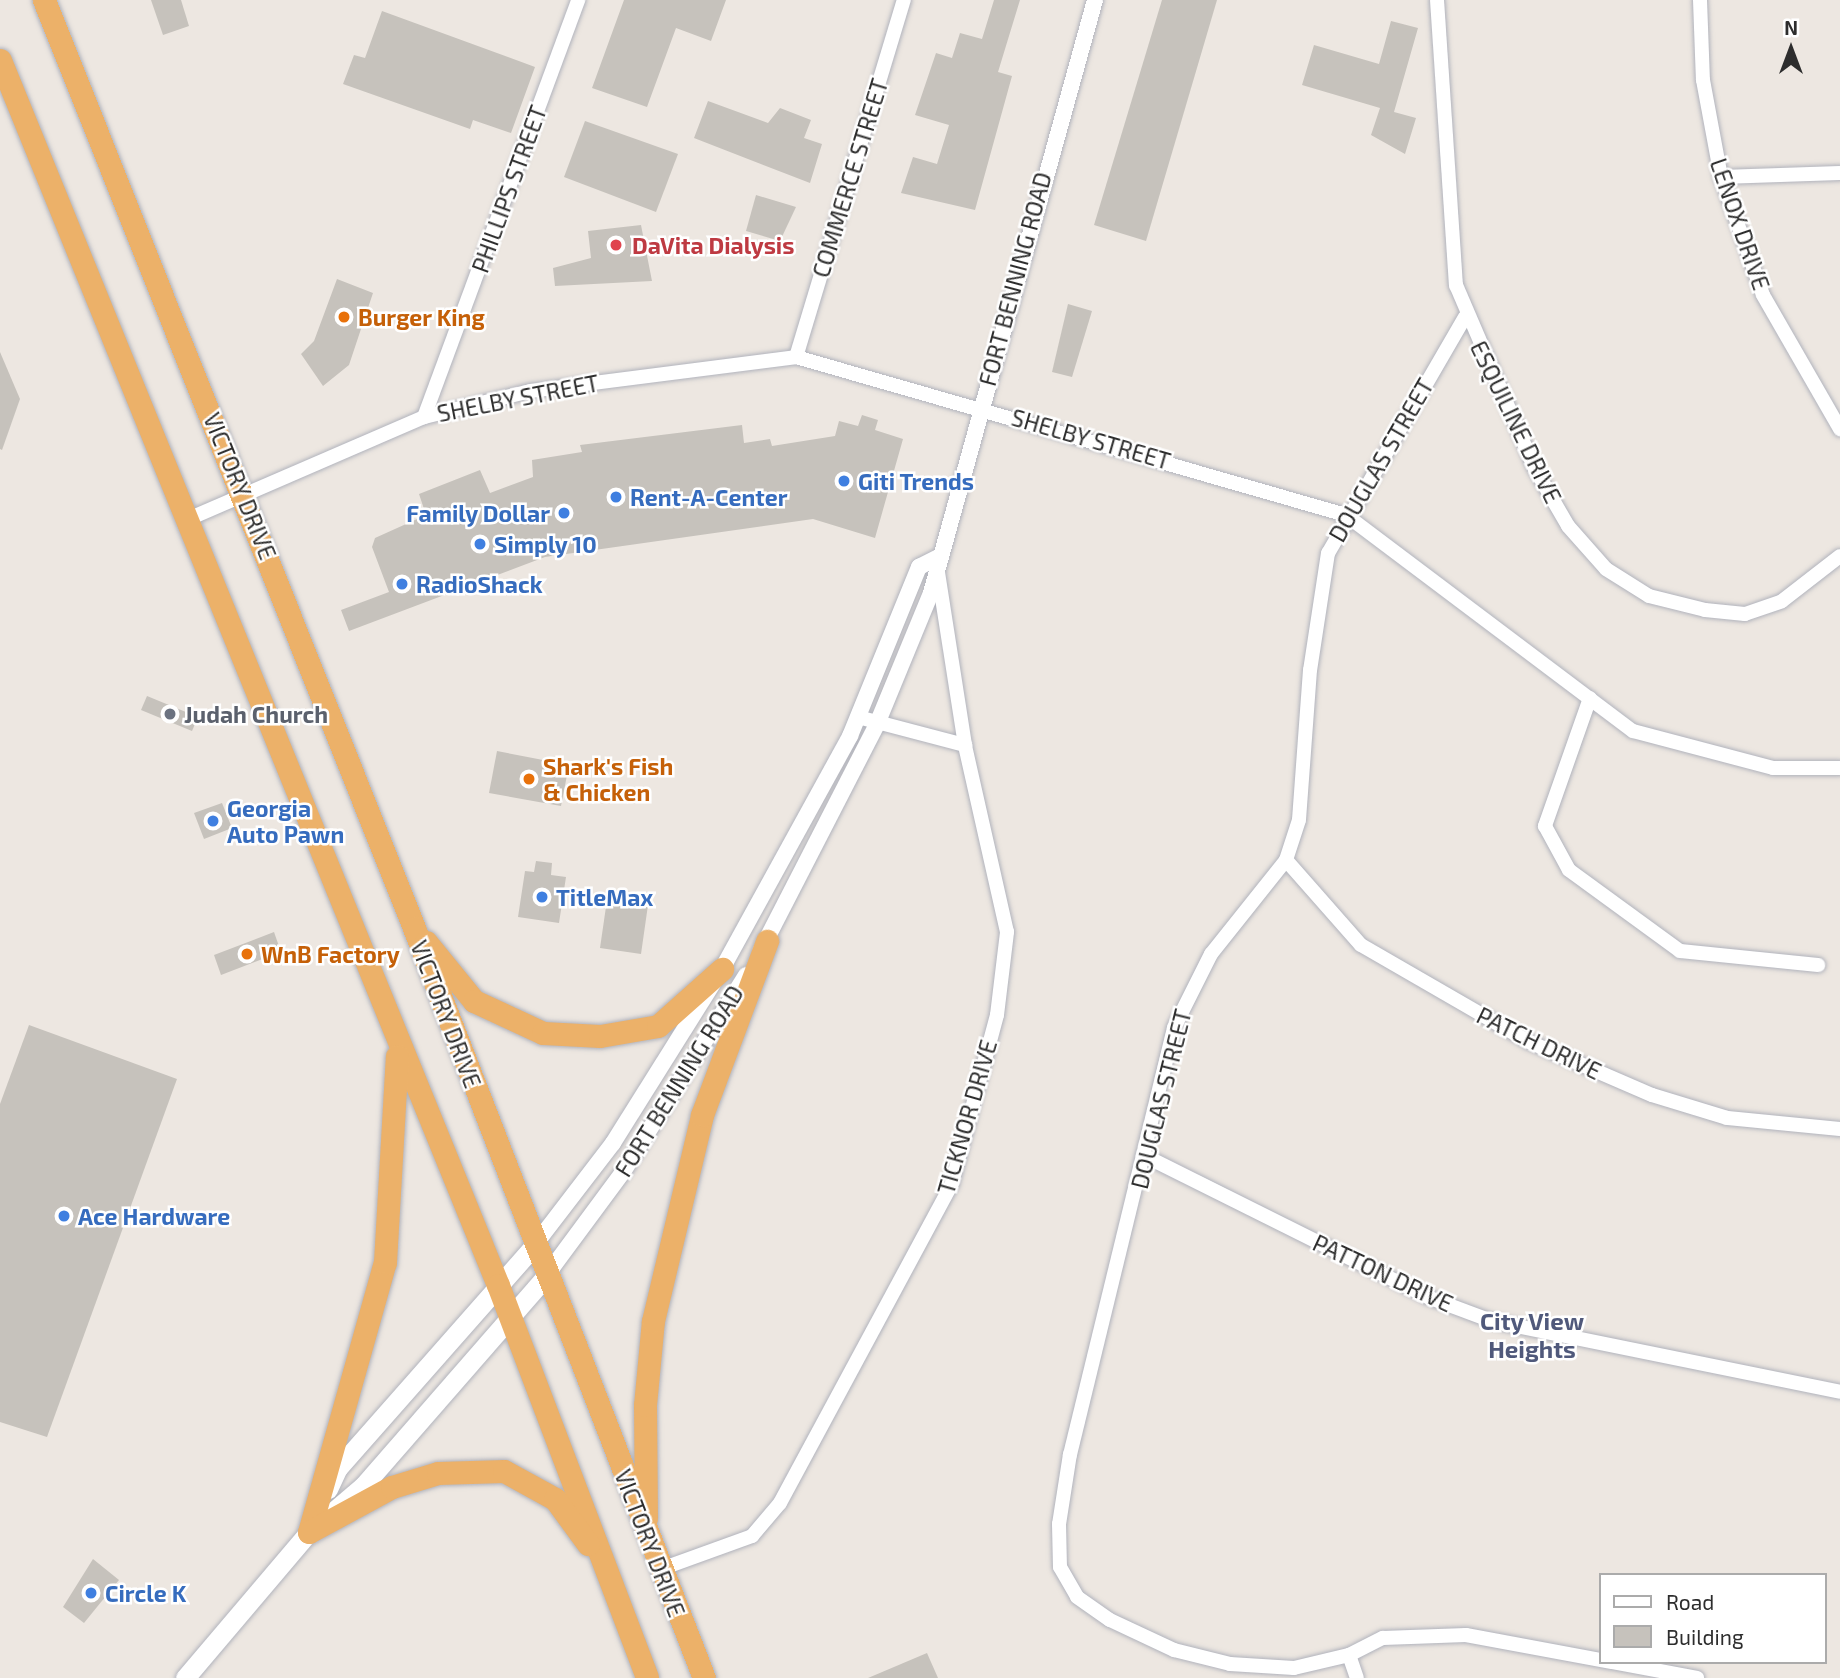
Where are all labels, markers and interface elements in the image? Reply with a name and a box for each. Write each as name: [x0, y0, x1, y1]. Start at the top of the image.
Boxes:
north arrow: [1756, 14, 1826, 84]
text: N: [1784, 16, 1798, 39]
street label: COMMERCE STREET: [807, 75, 893, 281]
street label: PHILLIPS STREET: [466, 102, 552, 276]
street label: LENOX DRIVE: [1705, 155, 1775, 293]
street label: FORT BENNING ROAD: [973, 169, 1057, 389]
place label: DaVita Dialysis: [632, 231, 794, 259]
marker: DaVita Dialysis: [606, 235, 626, 255]
place label: Burger King: [358, 303, 485, 331]
marker: Burger King: [336, 309, 352, 325]
street label: ESQUILINE DRIVE: [1465, 336, 1567, 508]
street label: SHELBY STREET: [434, 369, 602, 427]
street label: DOUGLAS STREET: [1323, 373, 1439, 547]
street label: SHELBY STREET: [1008, 403, 1174, 475]
street label: VICTORY DRIVE: [198, 408, 282, 564]
place label: Giti Trends: [858, 467, 974, 495]
marker: Giti Trends: [836, 473, 852, 489]
place label: Rent-A-Center: [630, 483, 788, 511]
marker: Rent-A-Center: [608, 489, 624, 505]
place label: Family Dollar: [406, 499, 550, 527]
marker: Family Dollar: [556, 505, 572, 521]
place label: Simply 10: [494, 530, 597, 558]
marker: Simply 10: [472, 536, 488, 552]
place label: RadioShack: [416, 570, 542, 598]
marker: RadioShack: [394, 576, 410, 592]
place label: Judah Church: [184, 700, 328, 728]
marker: Judah Church: [162, 706, 178, 722]
place label: Shark's Fish & Chicken: [543, 752, 673, 806]
marker: Shark's Fish & Chicken: [521, 771, 537, 787]
place label: Georgia Auto Pawn: [227, 794, 344, 848]
marker: Georgia Auto Pawn: [205, 813, 221, 829]
place label: TitleMax: [556, 883, 653, 911]
marker: TitleMax: [534, 889, 550, 905]
street label: VICTORY DRIVE: [405, 936, 487, 1092]
place label: WnB Factory: [261, 940, 400, 968]
marker: WnB Factory: [239, 946, 255, 962]
street label: FORT BENNING ROAD: [609, 980, 749, 1182]
street label: PATCH DRIVE: [1472, 1001, 1606, 1085]
street label: DOUGLAS STREET: [1125, 1006, 1197, 1192]
street label: TICKNOR DRIVE: [932, 1037, 1002, 1197]
place label: Ace Hardware: [78, 1202, 230, 1230]
marker: Ace Hardware: [56, 1208, 72, 1224]
street label: PATTON DRIVE: [1309, 1229, 1457, 1317]
district label: City View Heights: [1479, 1307, 1585, 1363]
street label: VICTORY DRIVE: [609, 1465, 691, 1621]
legend: [1598, 1573, 1826, 1664]
place label: Circle K: [105, 1579, 186, 1607]
marker: Circle K: [83, 1585, 99, 1601]
text: Road: [1666, 1589, 1714, 1614]
text: Building: [1666, 1624, 1744, 1649]

